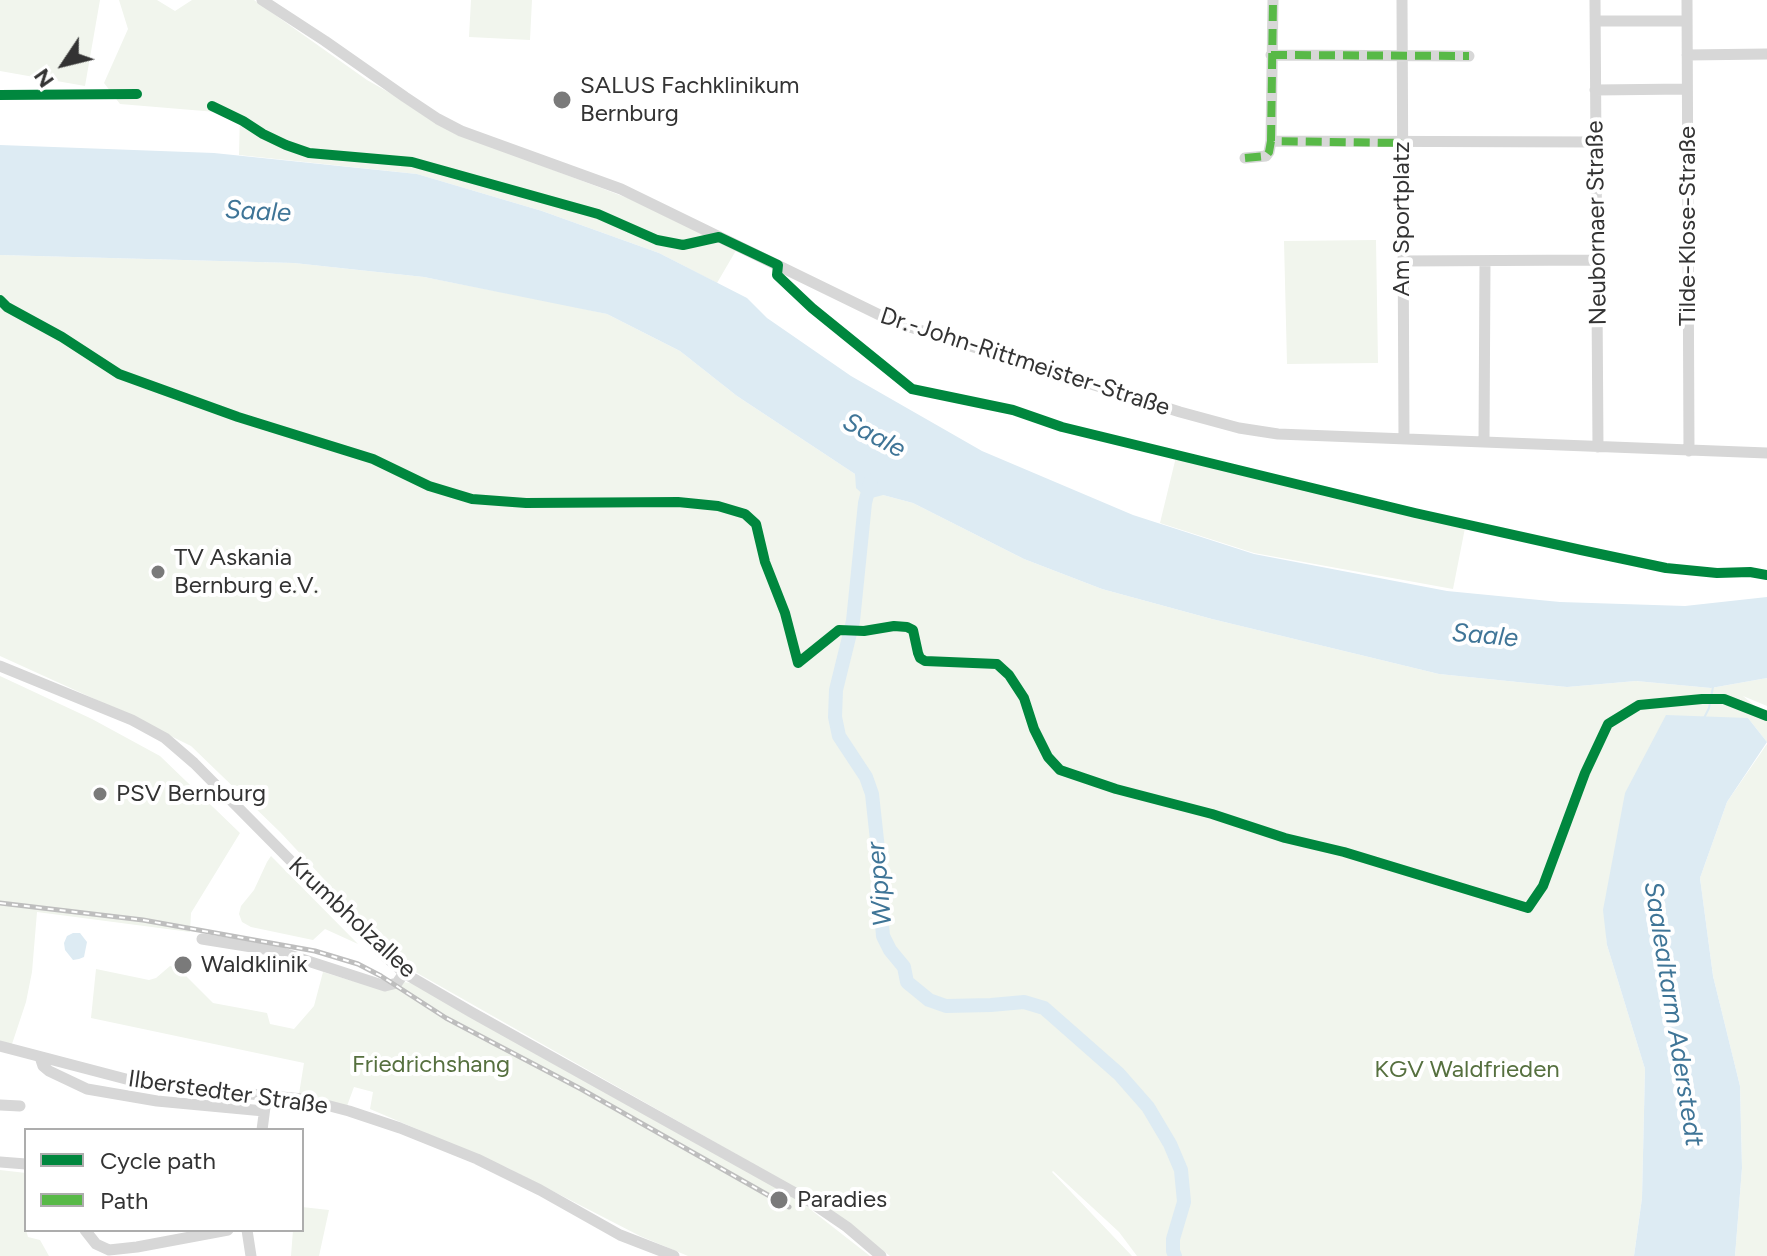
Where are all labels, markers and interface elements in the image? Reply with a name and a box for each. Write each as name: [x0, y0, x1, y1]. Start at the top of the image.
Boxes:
north arrow: [24, 24, 104, 104]
text: N: [28, 63, 60, 93]
place label: SALUS Fachklinikum Bernburg: [580, 72, 800, 128]
marker: SALUS Fachklinikum Bernburg: [551, 89, 573, 111]
street label: Neubornaer Straße: [1581, 120, 1613, 326]
street label: Tilde-Klose-Straße: [1674, 126, 1702, 326]
street label: Am Sportplatz: [1388, 141, 1416, 297]
water label: Saale: [224, 195, 292, 229]
street label: Dr.-John-Rittmeister-Straße: [877, 302, 1173, 422]
water label: Saale: [837, 407, 911, 465]
place label: TV Askania Bernburg e.V.: [174, 544, 319, 600]
marker: TV Askania Bernburg e.V.: [149, 563, 167, 581]
water label: Saale: [1451, 618, 1519, 654]
place label: PSV Bernburg: [116, 780, 266, 808]
marker: PSV Bernburg: [91, 785, 109, 803]
water label: Wipper: [861, 840, 899, 928]
street label: Krumbholzallee: [282, 852, 422, 984]
water label: Saalealtarm Aderstedt: [1637, 879, 1709, 1149]
place label: Waldklinik: [201, 951, 308, 979]
marker: Waldklinik: [172, 954, 194, 976]
park label: Friedrichshang: [352, 1051, 510, 1079]
park label: KGV Waldfrieden: [1374, 1056, 1560, 1084]
street label: Ilberstedter Straße: [126, 1065, 330, 1121]
legend: [24, 1128, 304, 1232]
text: Cycle path: [100, 1146, 216, 1175]
text: Path: [100, 1186, 148, 1215]
place label: Paradies: [797, 1186, 887, 1214]
marker: Paradies: [768, 1189, 790, 1211]

